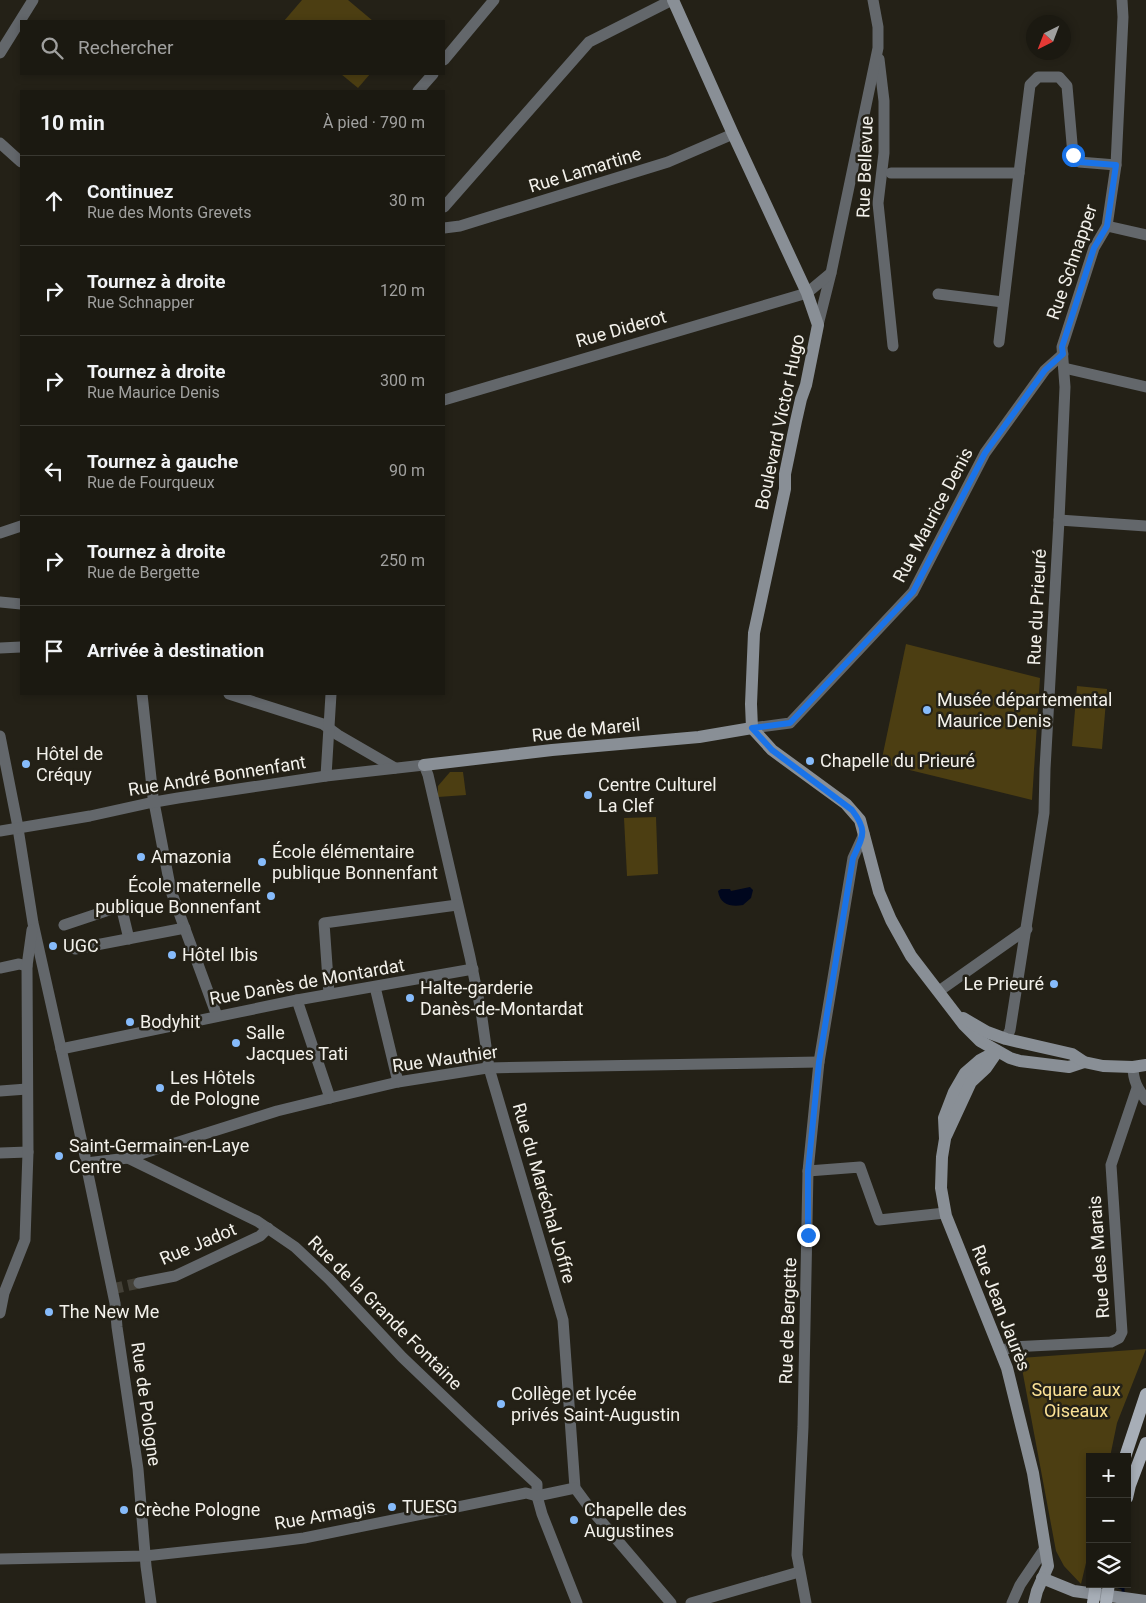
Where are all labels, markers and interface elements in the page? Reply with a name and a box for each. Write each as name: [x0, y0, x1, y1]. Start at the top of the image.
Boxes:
north arrow: [1026, 15, 1071, 60]
search box: [20, 20, 445, 75]
icon: search: [38, 34, 66, 62]
text: Rechercher: [78, 36, 173, 59]
text: 10 min: [40, 111, 105, 135]
text: À pied · 790 m: [323, 113, 425, 132]
street label: Rue Bellevue: [852, 116, 877, 218]
street label: Rue Lamartine: [526, 142, 644, 197]
route start: [1062, 144, 1085, 167]
text: Continuez: [87, 180, 173, 203]
icon: ahead: [40, 187, 68, 215]
text: 30 m: [389, 191, 425, 210]
street label: Rue Schnapper: [1042, 201, 1101, 322]
text: Rue des Monts Grevets: [87, 203, 251, 222]
text: Tournez à droite: [87, 270, 226, 293]
icon: right: [40, 277, 68, 305]
text: 120 m: [380, 281, 425, 300]
text: Rue Schnapper: [87, 293, 194, 312]
street label: Rue Diderot: [573, 306, 669, 351]
street label: Boulevard Victor Hugo: [751, 332, 808, 512]
text: Tournez à droite: [87, 360, 226, 383]
icon: right: [40, 367, 68, 395]
text: 300 m: [380, 371, 425, 390]
text: Rue Maurice Denis: [87, 383, 220, 402]
street label: Rue Maurice Denis: [888, 444, 977, 586]
text: Tournez à gauche: [87, 450, 238, 473]
icon: left: [40, 457, 68, 485]
text: 90 m: [389, 461, 425, 480]
text: Rue de Fourqueux: [87, 473, 215, 492]
text: Tournez à droite: [87, 540, 226, 563]
icon: right: [40, 547, 68, 575]
street label: Rue du Prieuré: [1023, 548, 1050, 666]
text: 250 m: [380, 551, 425, 570]
text: Rue de Bergette: [87, 563, 200, 582]
icon: arrive: [40, 637, 68, 665]
text: Arrivée à destination: [87, 639, 264, 662]
place label: Musée départemental Maurice Denis: [937, 689, 1112, 731]
marker: Musée départemental Maurice Denis: [921, 704, 933, 716]
street label: Rue de Mareil: [531, 713, 641, 746]
place label: Hôtel de Créquy: [36, 743, 103, 785]
place label: Chapelle du Prieuré: [820, 750, 975, 771]
street label: Rue André Bonnenfant: [127, 751, 307, 800]
marker: Chapelle du Prieuré: [804, 755, 816, 767]
marker: Hôtel de Créquy: [20, 758, 32, 770]
place label: Centre Culturel La Clef: [598, 774, 717, 816]
marker: Centre Culturel La Clef: [582, 789, 594, 801]
place label: École élémentaire publique Bonnenfant: [272, 841, 438, 883]
place label: Amazonia: [151, 846, 231, 867]
marker: Amazonia: [135, 851, 147, 863]
marker: École élémentaire publique Bonnenfant: [256, 856, 268, 868]
place label: École maternelle publique Bonnenfant: [95, 875, 261, 917]
marker: École maternelle publique Bonnenfant: [265, 890, 277, 902]
place label: UGC: [63, 935, 99, 956]
marker: UGC: [47, 940, 59, 952]
place label: Hôtel Ibis: [182, 944, 258, 965]
marker: Hôtel Ibis: [166, 949, 178, 961]
street label: Rue Danès de Montardat: [208, 954, 406, 1009]
place label: Le Prieuré: [964, 973, 1044, 994]
place label: Halte-garderie Danès-de-Montardat: [420, 977, 584, 1019]
marker: Le Prieuré: [1048, 978, 1060, 990]
marker: Halte-garderie Danès-de-Montardat: [404, 992, 416, 1004]
place label: Bodyhit: [140, 1011, 200, 1032]
marker: Bodyhit: [124, 1016, 136, 1028]
place label: Salle Jacques Tati: [246, 1022, 348, 1064]
marker: Salle Jacques Tati: [230, 1037, 242, 1049]
street label: Rue Wauthier: [391, 1041, 499, 1076]
place label: Les Hôtels de Pologne: [170, 1067, 260, 1109]
marker: Les Hôtels de Pologne: [154, 1082, 166, 1094]
street label: Rue du Maréchal Joffre: [509, 1100, 580, 1285]
place label: Saint-Germain-en-Laye Centre: [69, 1135, 249, 1177]
marker: Saint-Germain-en-Laye Centre: [53, 1150, 65, 1162]
street label: Rue des Marais: [1084, 1195, 1113, 1319]
street label: Rue Jadot: [156, 1218, 239, 1269]
route end: [797, 1224, 820, 1247]
street label: Rue de la Grande Fontaine: [304, 1231, 467, 1394]
street label: Rue Jean Jaurès: [968, 1242, 1035, 1374]
street label: Rue de Bergette: [775, 1257, 800, 1385]
place label: The New Me: [59, 1301, 159, 1322]
marker: The New Me: [43, 1306, 55, 1318]
street label: Rue de Pologne: [127, 1341, 166, 1467]
park label: Square aux Oiseaux: [1031, 1379, 1121, 1421]
place label: Collège et lycée privés Saint-Augustin: [511, 1383, 680, 1425]
marker: Collège et lycée privés Saint-Augustin: [495, 1398, 507, 1410]
map controls: [1086, 1453, 1131, 1588]
button: +: [1086, 1453, 1131, 1498]
street label: Rue Armagis: [273, 1495, 377, 1534]
place label: TUESG: [402, 1496, 458, 1517]
button: −: [1086, 1498, 1131, 1543]
place label: Crèche Pologne: [134, 1499, 260, 1520]
place label: Chapelle des Augustines: [584, 1499, 687, 1541]
marker: TUESG: [386, 1501, 398, 1513]
marker: Crèche Pologne: [118, 1504, 130, 1516]
marker: Chapelle des Augustines: [568, 1514, 580, 1526]
button: layers: [1086, 1543, 1131, 1588]

